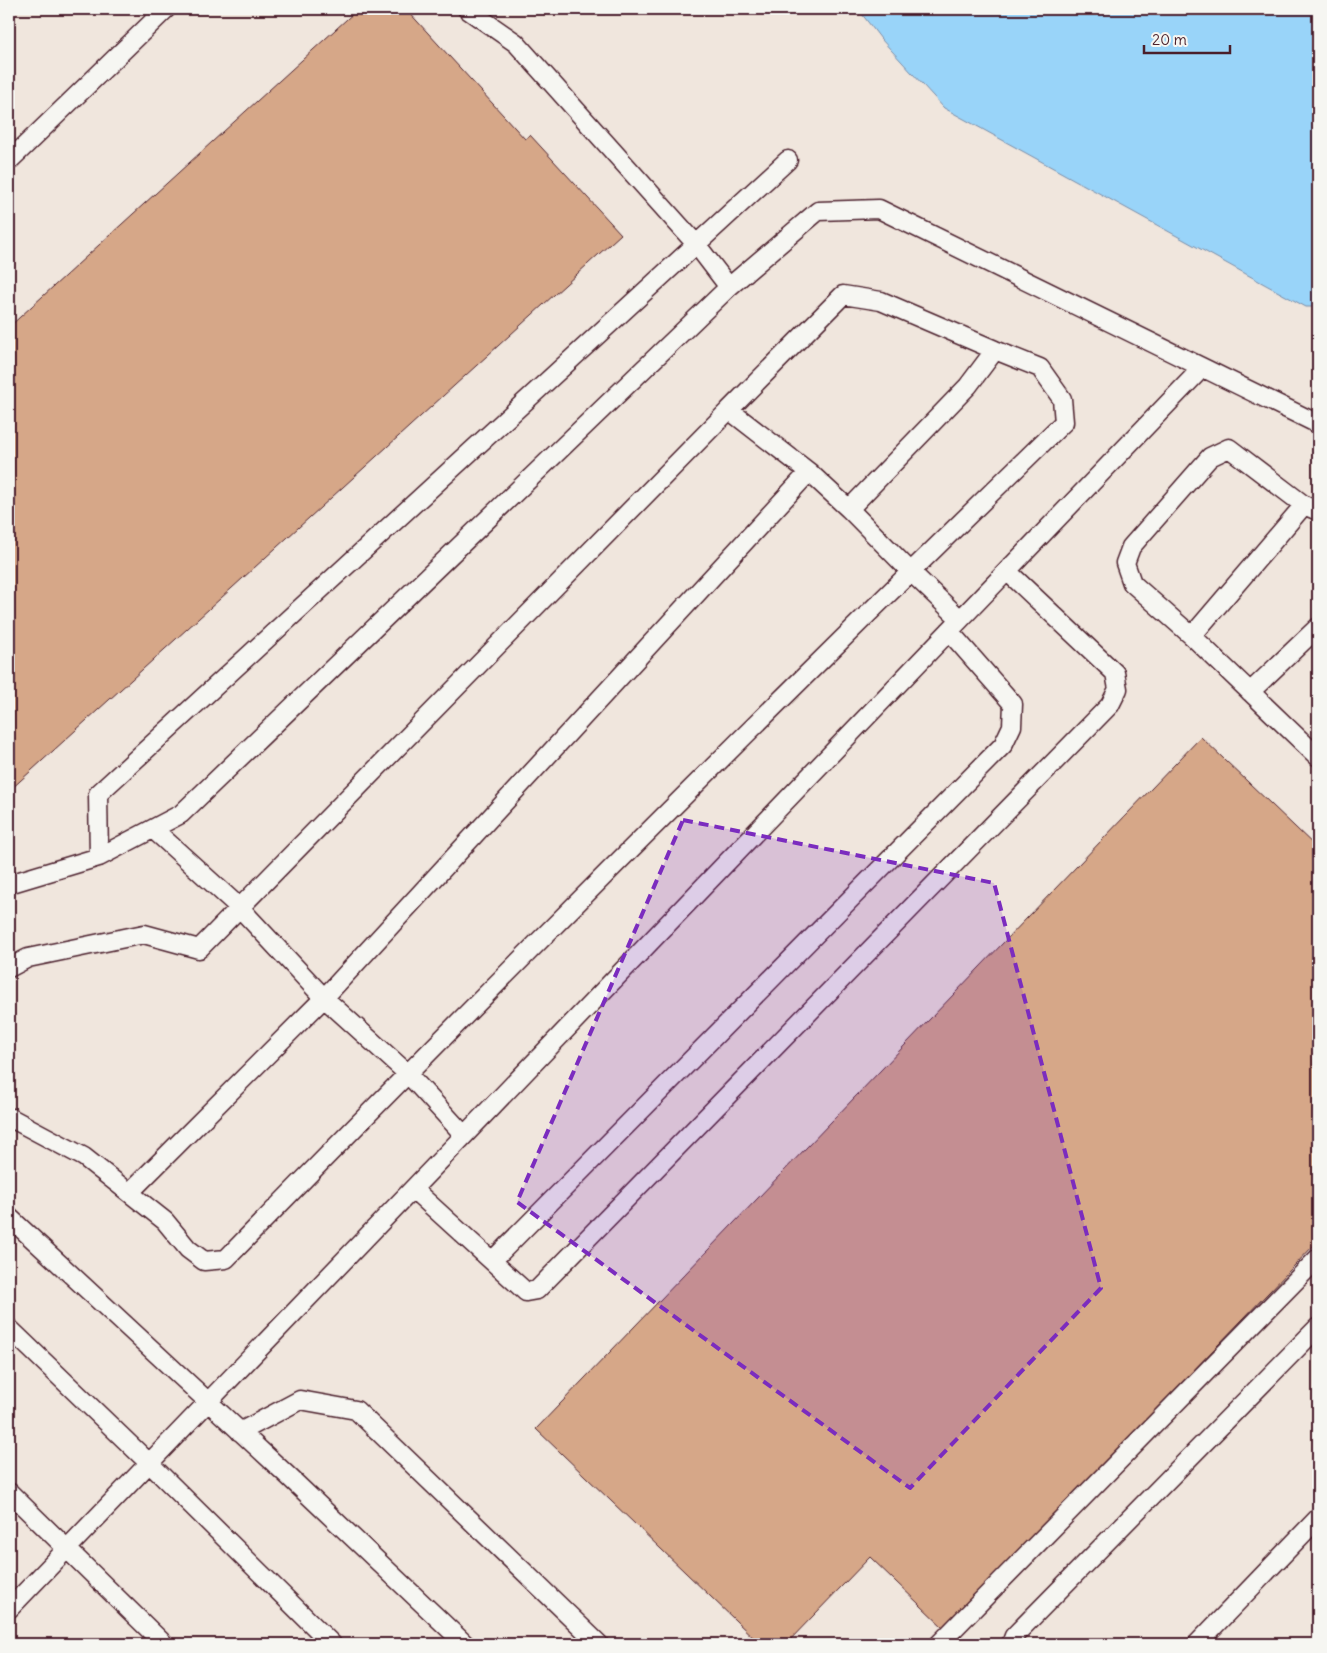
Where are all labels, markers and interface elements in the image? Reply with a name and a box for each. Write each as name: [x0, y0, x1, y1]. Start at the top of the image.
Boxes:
scale bar: [1144, 22, 1231, 54]
text: 20 m: [1152, 30, 1187, 49]

